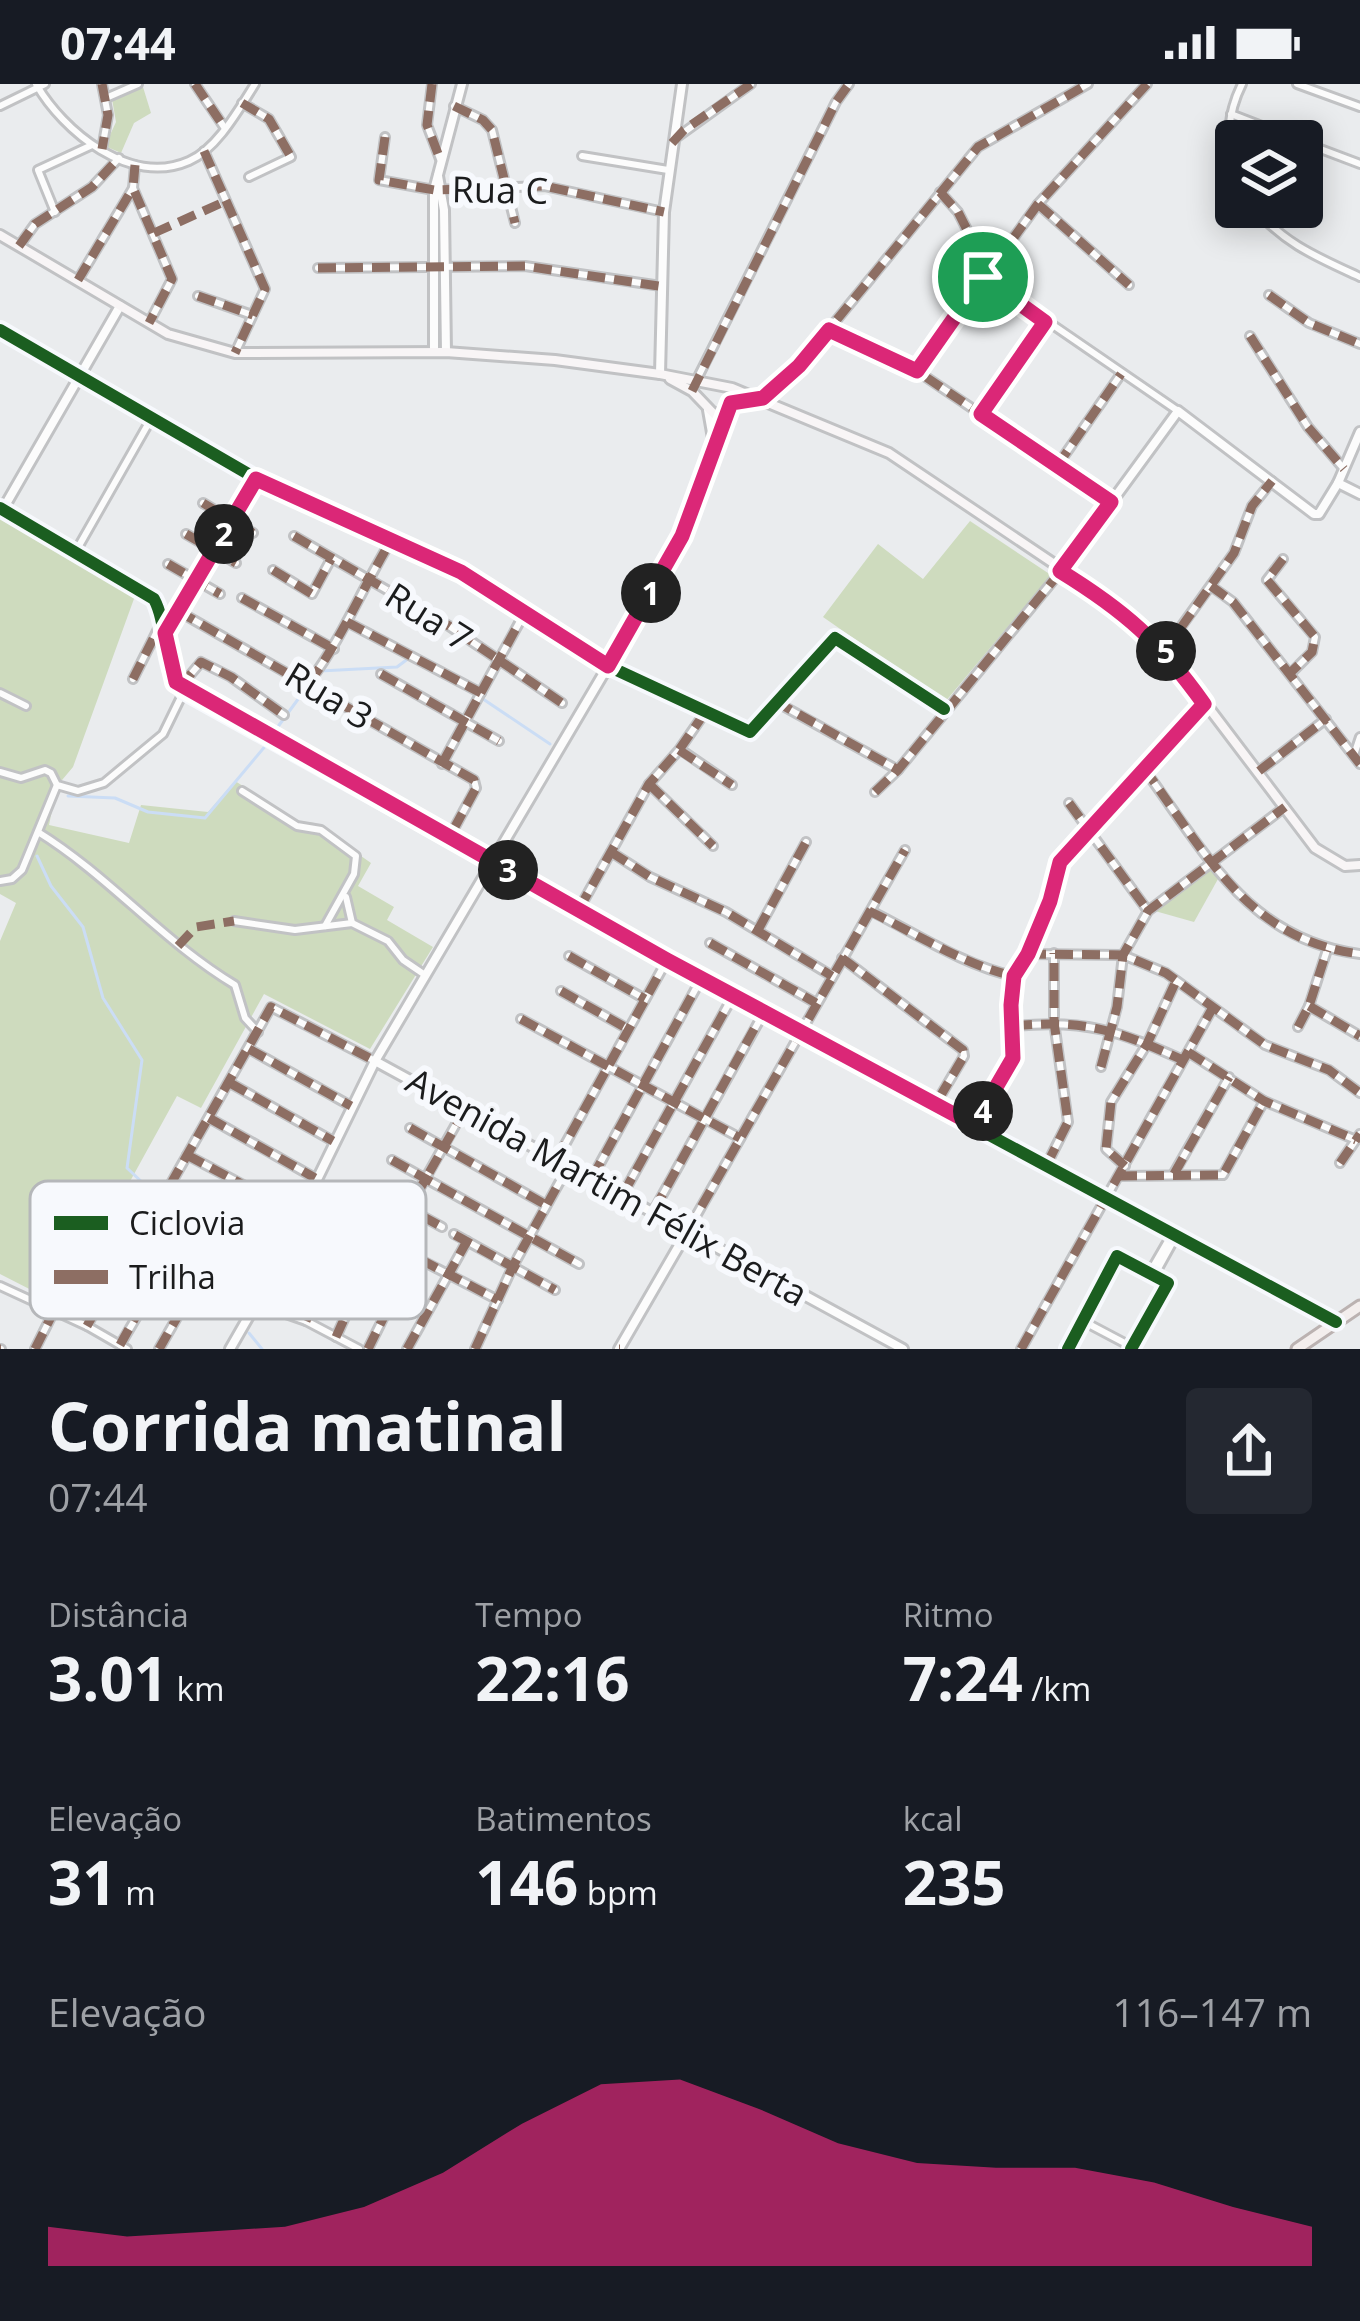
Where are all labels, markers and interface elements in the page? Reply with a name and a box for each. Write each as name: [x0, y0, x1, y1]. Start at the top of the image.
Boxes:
text: 07:44: [60, 12, 176, 73]
map controls: [1215, 120, 1323, 228]
button: layers: [1215, 120, 1323, 228]
street label: Rua C: [451, 164, 549, 215]
pin: [932, 226, 1034, 328]
icon: arrive: [950, 244, 1016, 310]
pin: 2: [194, 504, 254, 564]
text: 2: [215, 511, 233, 556]
pin: 1: [621, 563, 681, 623]
text: 1: [642, 570, 660, 615]
street label: Rua 7: [376, 571, 482, 662]
pin: 5: [1136, 621, 1196, 681]
text: 5: [1157, 628, 1175, 673]
street label: Rua 3: [276, 650, 382, 741]
pin: 3: [478, 840, 538, 900]
text: 3: [499, 847, 517, 892]
street label: Avenida Martim Félix Berta: [398, 1056, 817, 1317]
pin: 4: [953, 1081, 1013, 1141]
text: 4: [974, 1088, 992, 1133]
legend: [30, 1181, 426, 1319]
text: Ciclovia: [129, 1200, 245, 1245]
text: Trilha: [129, 1254, 216, 1299]
text: Corrida matinal: [48, 1380, 567, 1470]
button: share: [1186, 1388, 1312, 1514]
text: 07:44: [48, 1470, 147, 1523]
text: Distância: [48, 1592, 189, 1637]
text: Tempo: [475, 1592, 583, 1637]
text: Ritmo: [903, 1592, 994, 1637]
text: 3.01: [48, 1637, 168, 1719]
text: 22:16: [475, 1637, 630, 1719]
text: 7:24: [903, 1637, 1023, 1719]
text: km: [168, 1666, 225, 1711]
text: /km: [1023, 1666, 1091, 1711]
text: Elevação: [48, 1796, 182, 1841]
text: Batimentos: [475, 1796, 652, 1841]
text: kcal: [903, 1796, 962, 1841]
text: 31: [48, 1841, 117, 1923]
text: 146: [475, 1841, 578, 1923]
text: 235: [903, 1841, 1006, 1923]
text: m: [117, 1870, 156, 1915]
text: bpm: [578, 1870, 658, 1915]
text: Elevação: [48, 1985, 206, 2038]
text: 116–147 m: [1112, 1985, 1312, 2038]

